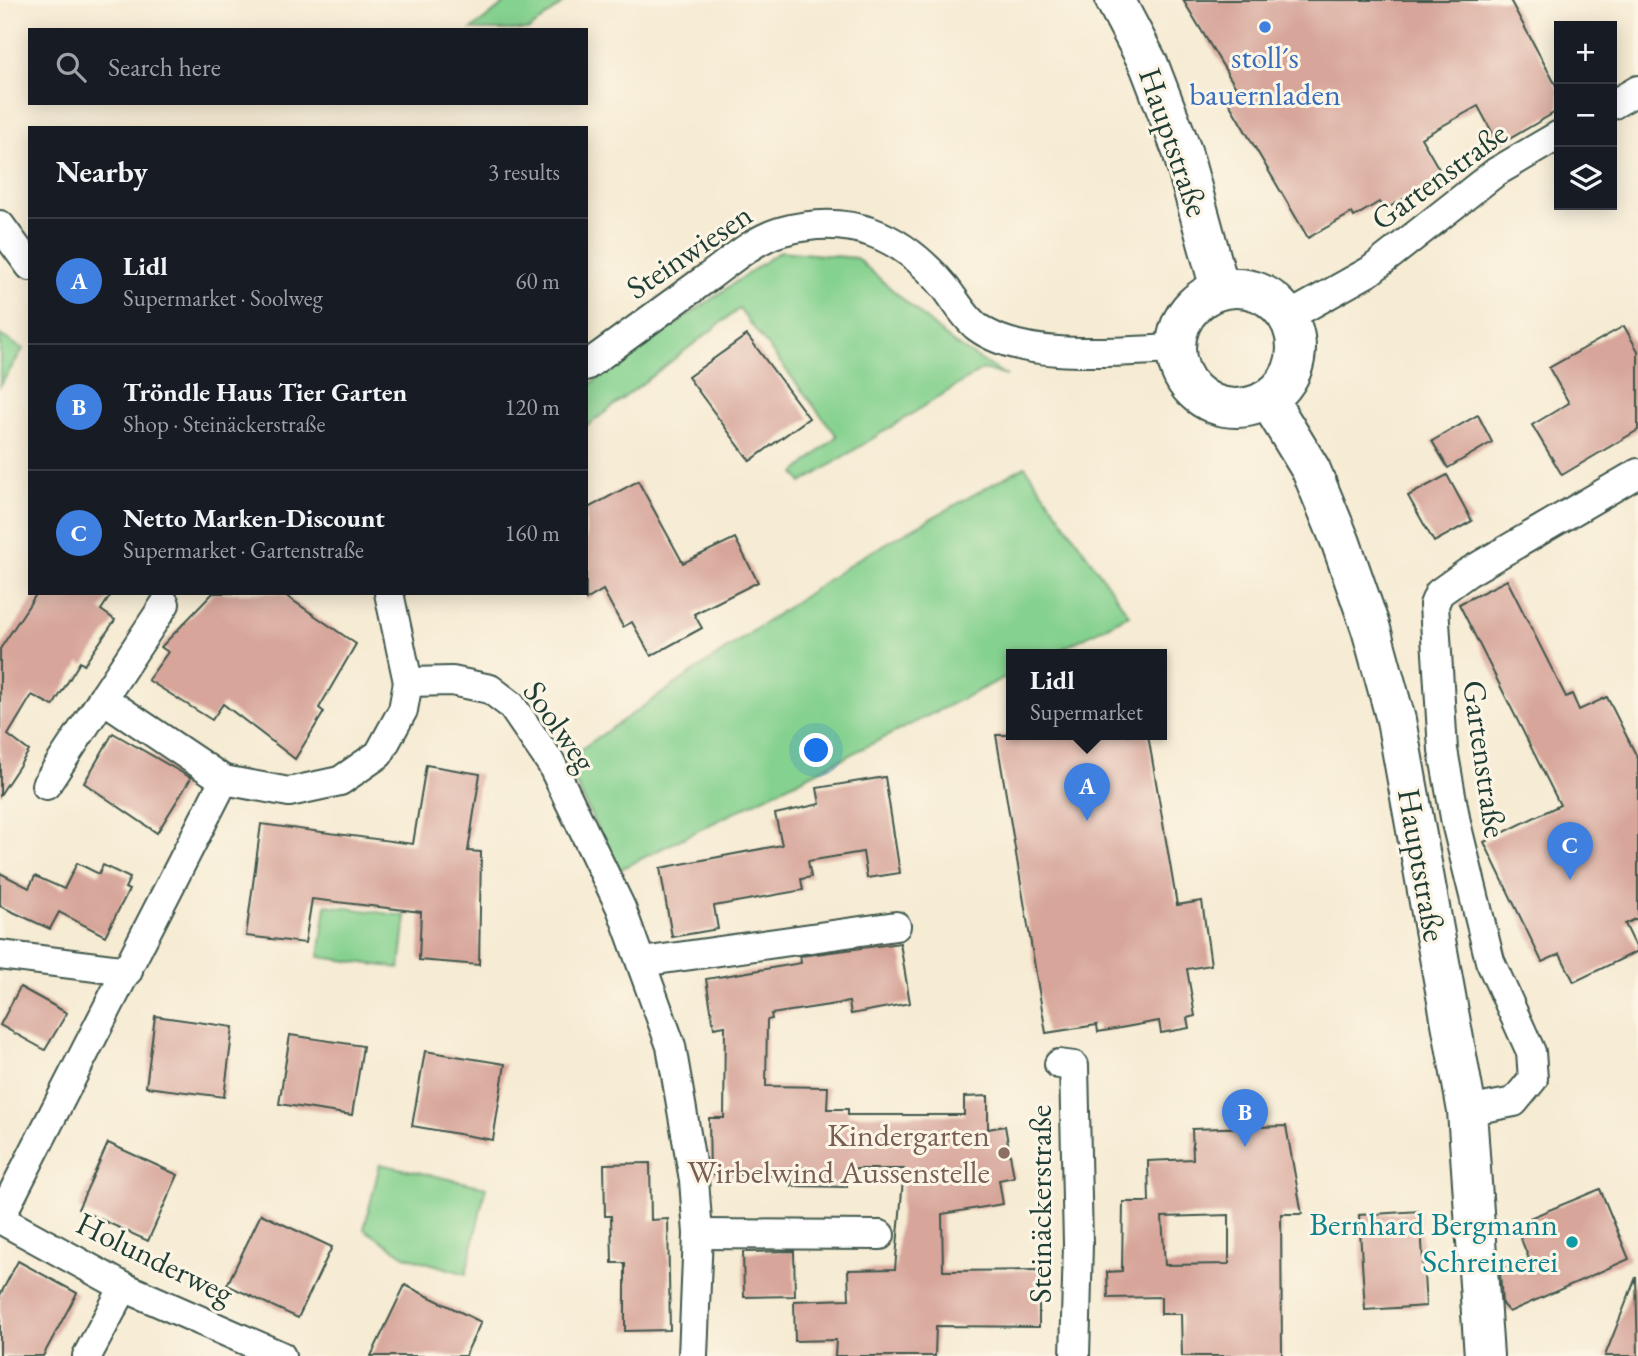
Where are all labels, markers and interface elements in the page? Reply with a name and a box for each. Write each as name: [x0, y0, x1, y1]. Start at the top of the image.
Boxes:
marker: stoll´s bauernladen: [1257, 19, 1273, 35]
map controls: [1554, 21, 1617, 210]
button: +: [1554, 21, 1617, 84]
search box: [28, 28, 588, 105]
place label: stoll´s bauernladen: [1189, 36, 1341, 115]
icon: search: [52, 48, 90, 86]
text: Search here: [108, 50, 221, 84]
street label: Hauptstraße: [1129, 62, 1219, 222]
button: −: [1554, 84, 1617, 147]
street label: Gartenstraße: [1362, 112, 1516, 240]
button: layers: [1554, 147, 1617, 210]
text: Nearby: [56, 152, 148, 191]
text: 3 results: [488, 157, 560, 187]
street label: Steinwiesen: [618, 193, 760, 308]
text: Lidl: [123, 249, 168, 283]
text: A: [71, 266, 87, 296]
text: 60 m: [515, 266, 560, 296]
text: Supermarket · Soolweg: [123, 283, 323, 313]
text: Tröndle Haus Tier Garten: [123, 375, 407, 409]
text: B: [72, 392, 86, 422]
text: 120 m: [504, 392, 560, 422]
text: Shop · Steinäckerstraße: [123, 409, 325, 439]
text: Netto Marken-Discount: [123, 501, 385, 535]
text: C: [71, 518, 87, 548]
text: 160 m: [504, 518, 560, 548]
text: Supermarket · Gartenstraße: [123, 535, 364, 565]
popup: [1006, 649, 1167, 740]
text: Lidl: [1030, 663, 1075, 697]
street label: Soolweg: [514, 672, 607, 780]
street label: Gartenstraße: [1453, 678, 1517, 840]
text: Supermarket: [1030, 697, 1143, 727]
your location: [799, 733, 833, 767]
pin: A: [1064, 763, 1110, 821]
street label: Hauptstraße: [1388, 785, 1456, 945]
pin: C: [1547, 822, 1593, 880]
pin: B: [1222, 1089, 1268, 1147]
street label: Steinäckerstraße: [1019, 1105, 1061, 1303]
place label: Kindergarten Wirbelwind Aussenstelle: [687, 1114, 990, 1193]
marker: Kindergarten Wirbelwind Aussenstelle: [996, 1145, 1012, 1161]
street label: Holunderweg: [70, 1202, 241, 1315]
place label: Bernhard Bergmann Schreinerei: [1309, 1203, 1558, 1282]
marker: Bernhard Bergmann Schreinerei: [1564, 1234, 1580, 1250]

